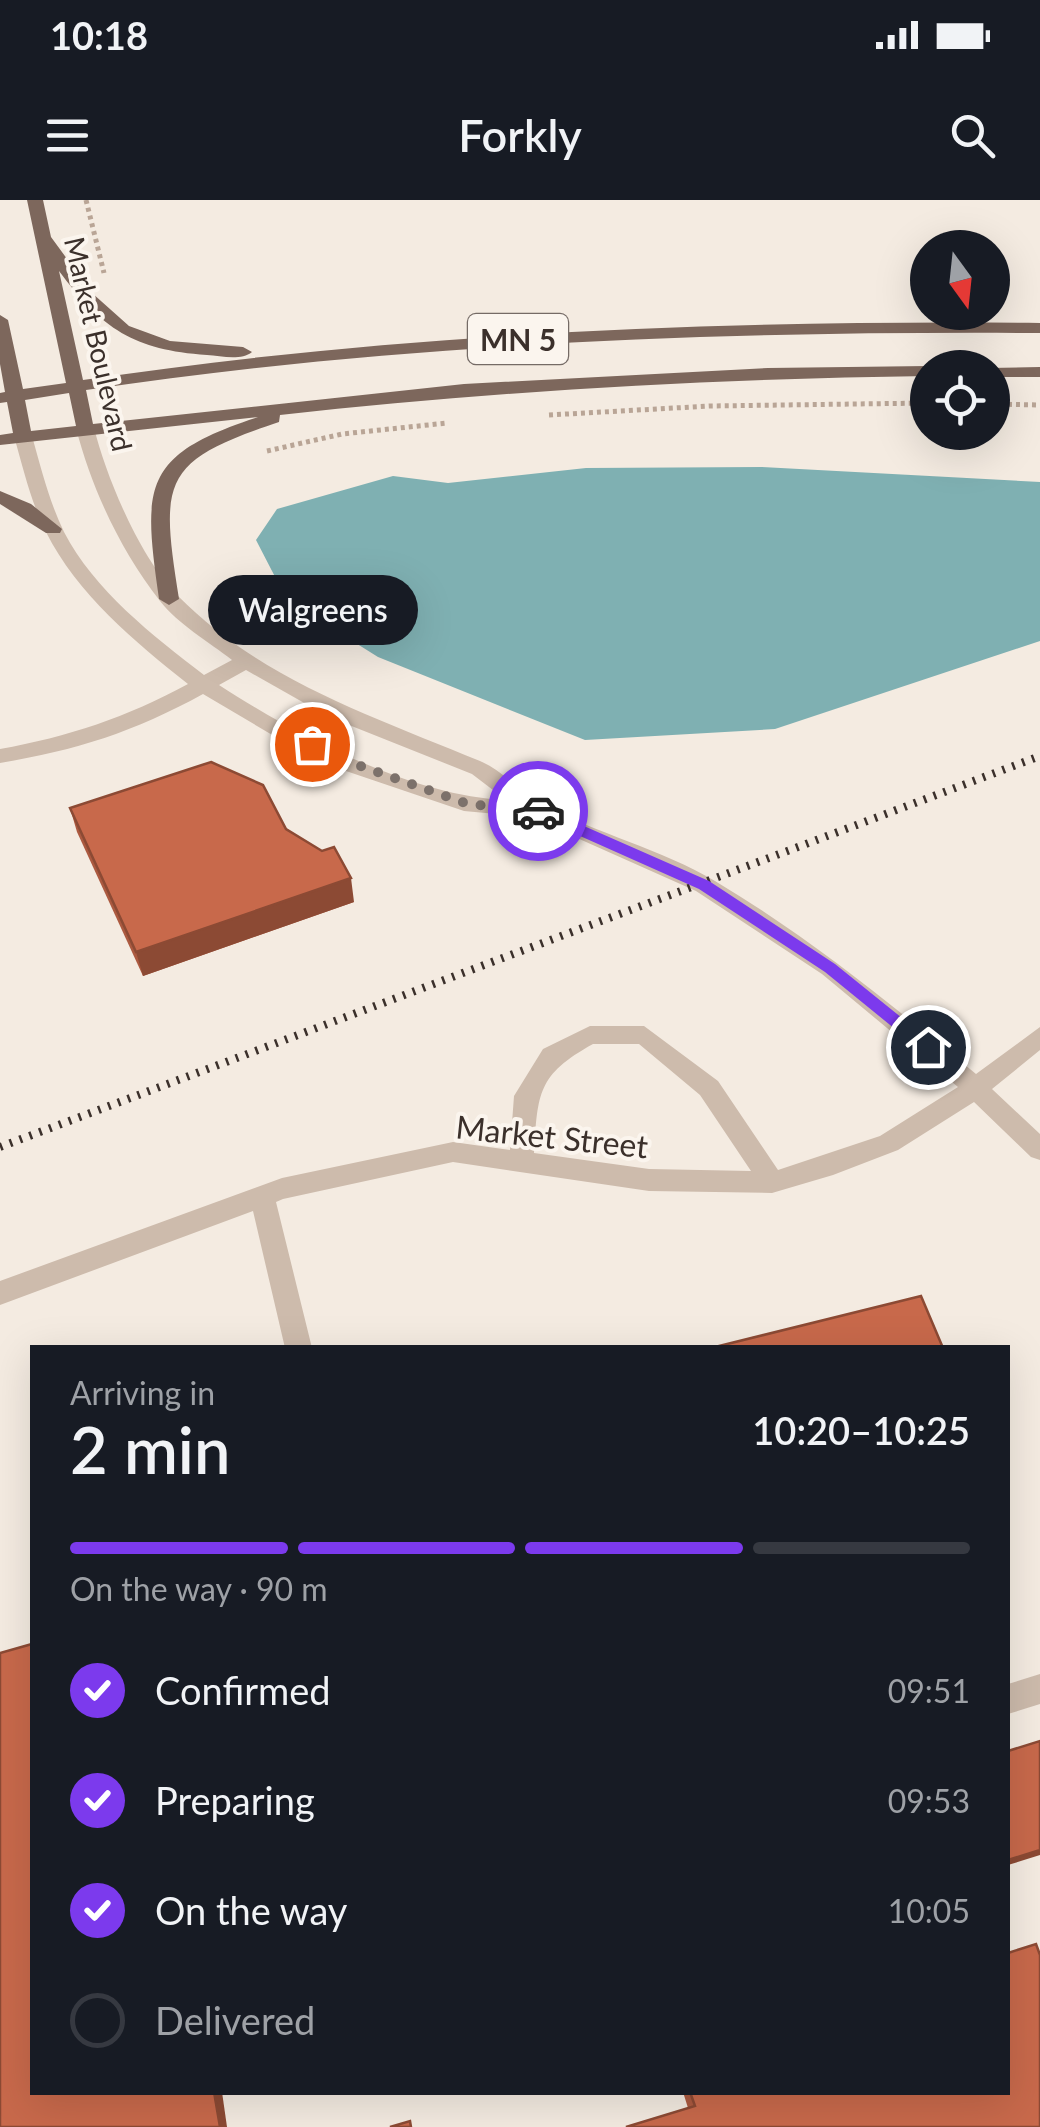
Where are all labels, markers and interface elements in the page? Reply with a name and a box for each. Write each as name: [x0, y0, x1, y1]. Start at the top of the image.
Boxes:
text: 10:18: [50, 12, 148, 58]
icon: menu: [40, 108, 95, 163]
text: Forkly: [458, 108, 582, 162]
icon: search: [945, 108, 1000, 163]
north arrow: [910, 230, 1010, 330]
map controls: [910, 230, 1010, 450]
street label: Market Boulevard: [58, 234, 140, 454]
road number: MN 5: [468, 314, 568, 364]
button: locate: [910, 350, 1010, 450]
callout: Walgreens: [207, 574, 417, 644]
text: Walgreens: [238, 590, 388, 629]
pin: [270, 702, 355, 787]
icon: bag: [285, 717, 340, 772]
courier: [488, 761, 588, 861]
icon: car: [511, 784, 566, 839]
pin: [886, 1005, 971, 1090]
icon: home: [901, 1020, 956, 1075]
street label: Market Street: [454, 1107, 650, 1166]
text: Arriving in: [70, 1373, 215, 1412]
text: 10:20–10:25: [752, 1407, 970, 1453]
text: 2 min: [70, 1410, 230, 1488]
text: On the way · 90 m: [70, 1569, 328, 1608]
icon: check: [70, 1663, 125, 1718]
text: Confirmed: [155, 1667, 331, 1713]
text: 09:51: [888, 1671, 970, 1710]
icon: check: [70, 1773, 125, 1828]
text: Preparing: [155, 1777, 315, 1823]
text: 09:53: [888, 1781, 970, 1820]
icon: check: [70, 1883, 125, 1938]
text: On the way: [155, 1887, 347, 1933]
text: 10:05: [888, 1891, 970, 1930]
text: Delivered: [155, 1997, 315, 2043]

